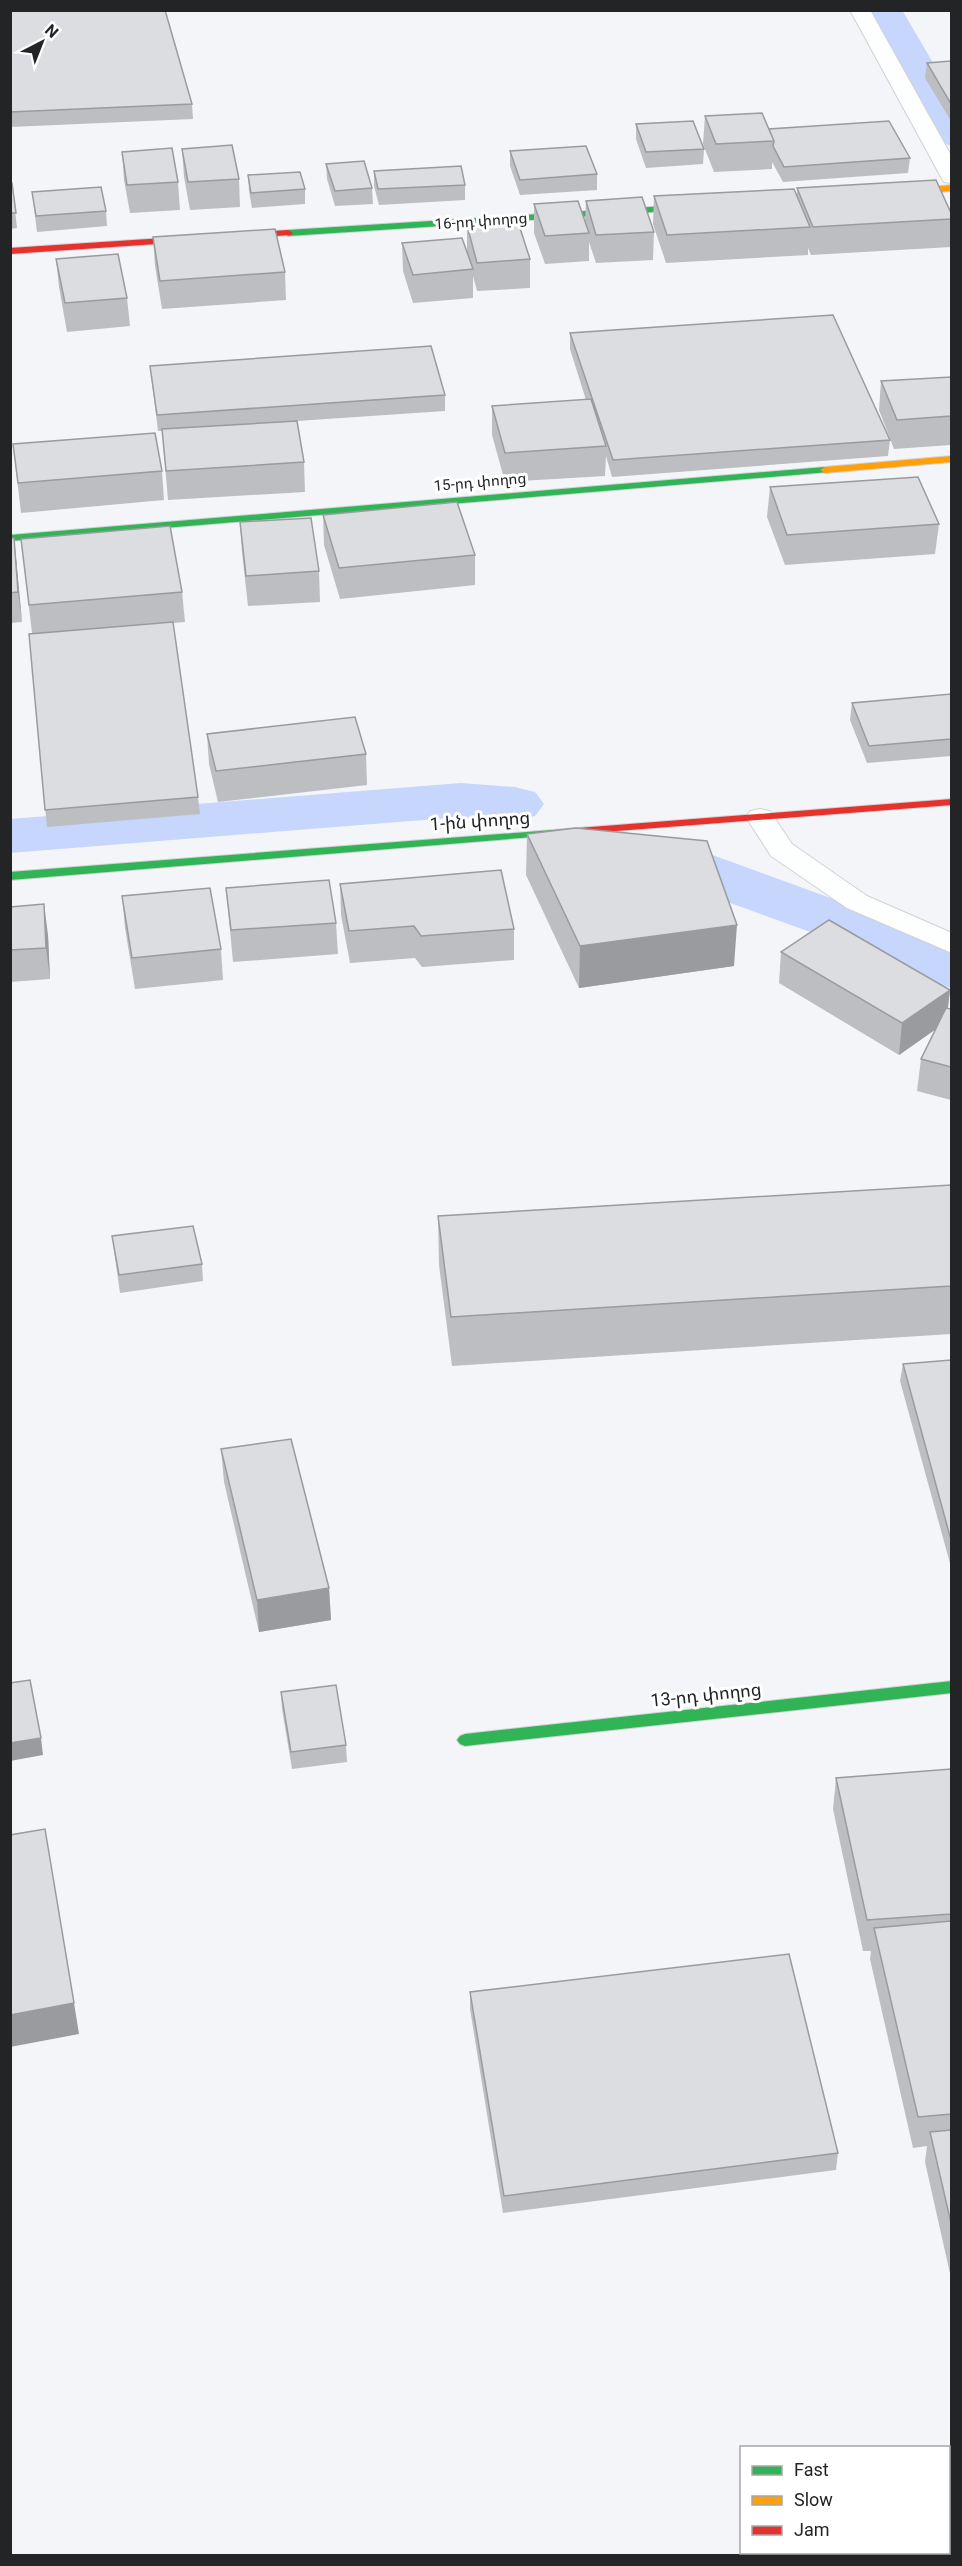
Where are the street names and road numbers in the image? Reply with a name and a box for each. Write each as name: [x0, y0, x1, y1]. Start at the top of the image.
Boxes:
street label: 16-րդ փողոց: [434, 209, 528, 233]
street label: 15-րդ փողոց: [433, 469, 527, 495]
street label: 1-ին փողոց: [429, 807, 531, 834]
street label: 13-րդ փողոց: [649, 1678, 762, 1711]

